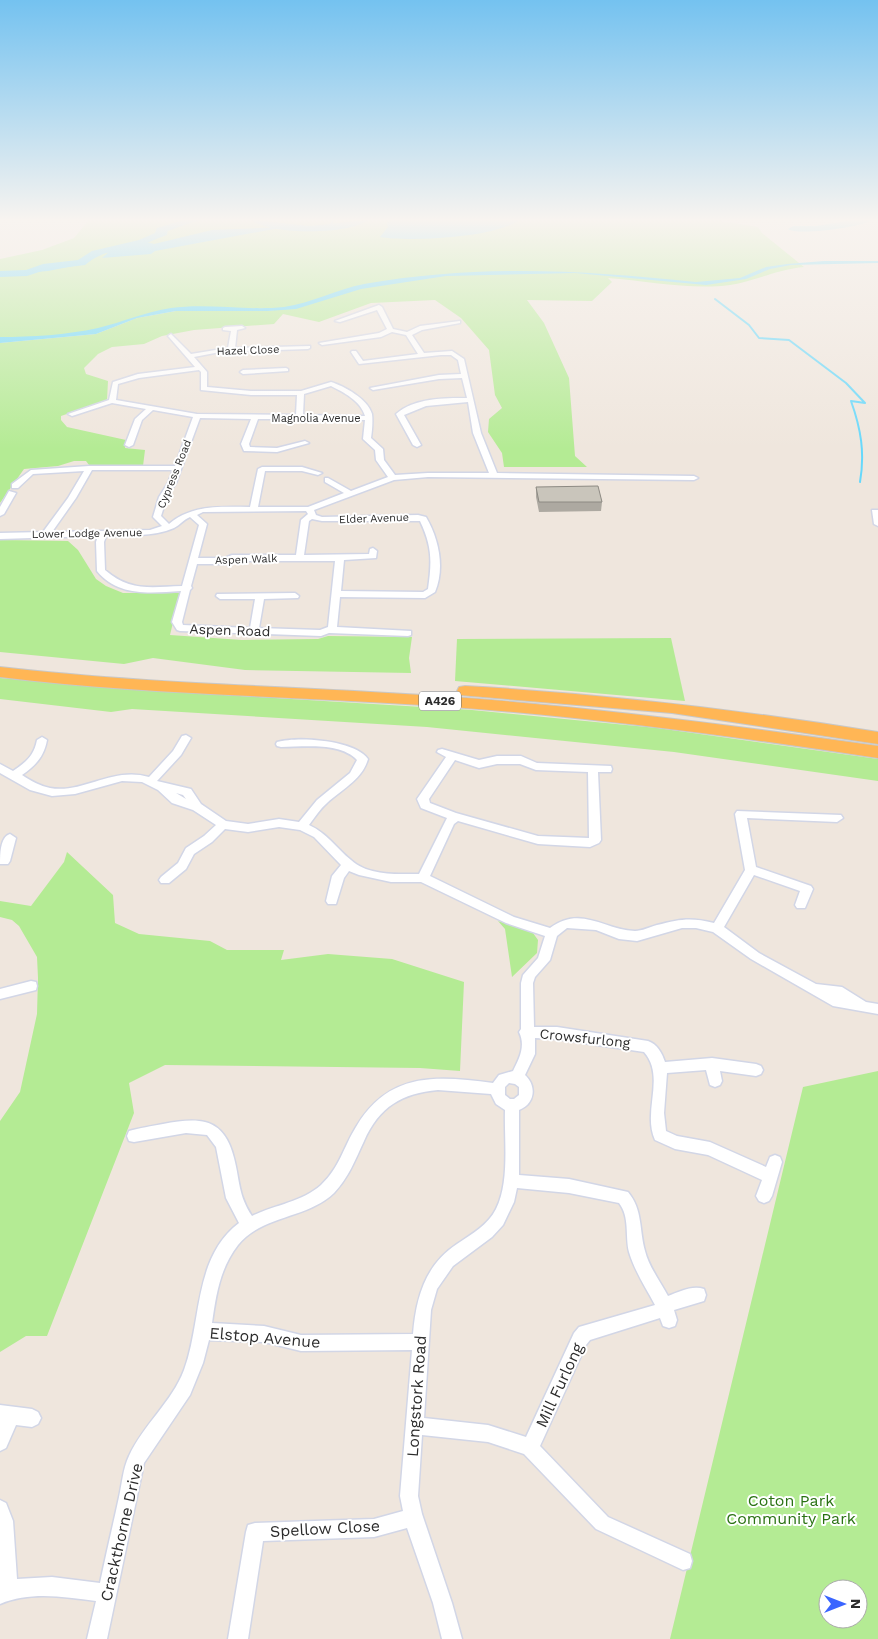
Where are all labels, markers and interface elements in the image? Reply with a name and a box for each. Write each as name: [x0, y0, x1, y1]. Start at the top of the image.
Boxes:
street label: Hazel Close: [216, 343, 280, 358]
street label: Magnolia Avenue: [271, 412, 361, 425]
street label: Cypress Road: [155, 438, 194, 510]
street label: Elder Avenue: [339, 511, 409, 526]
street label: Lower Lodge Avenue: [32, 526, 142, 541]
street label: Aspen Walk: [215, 552, 277, 567]
street label: Aspen Road: [189, 621, 271, 639]
road number: A426: [419, 691, 461, 710]
street label: Crowsfurlong: [539, 1025, 632, 1051]
street label: Elstop Avenue: [209, 1323, 321, 1352]
street label: Longstork Road: [403, 1335, 430, 1457]
street label: Mill Furlong: [532, 1340, 587, 1430]
street label: Crackthorne Drive: [96, 1461, 147, 1603]
park label: Coton Park Community Park: [726, 1491, 856, 1528]
street label: Spellow Close: [270, 1516, 381, 1541]
north arrow: [818, 1579, 868, 1629]
text: N: [848, 1599, 864, 1609]

